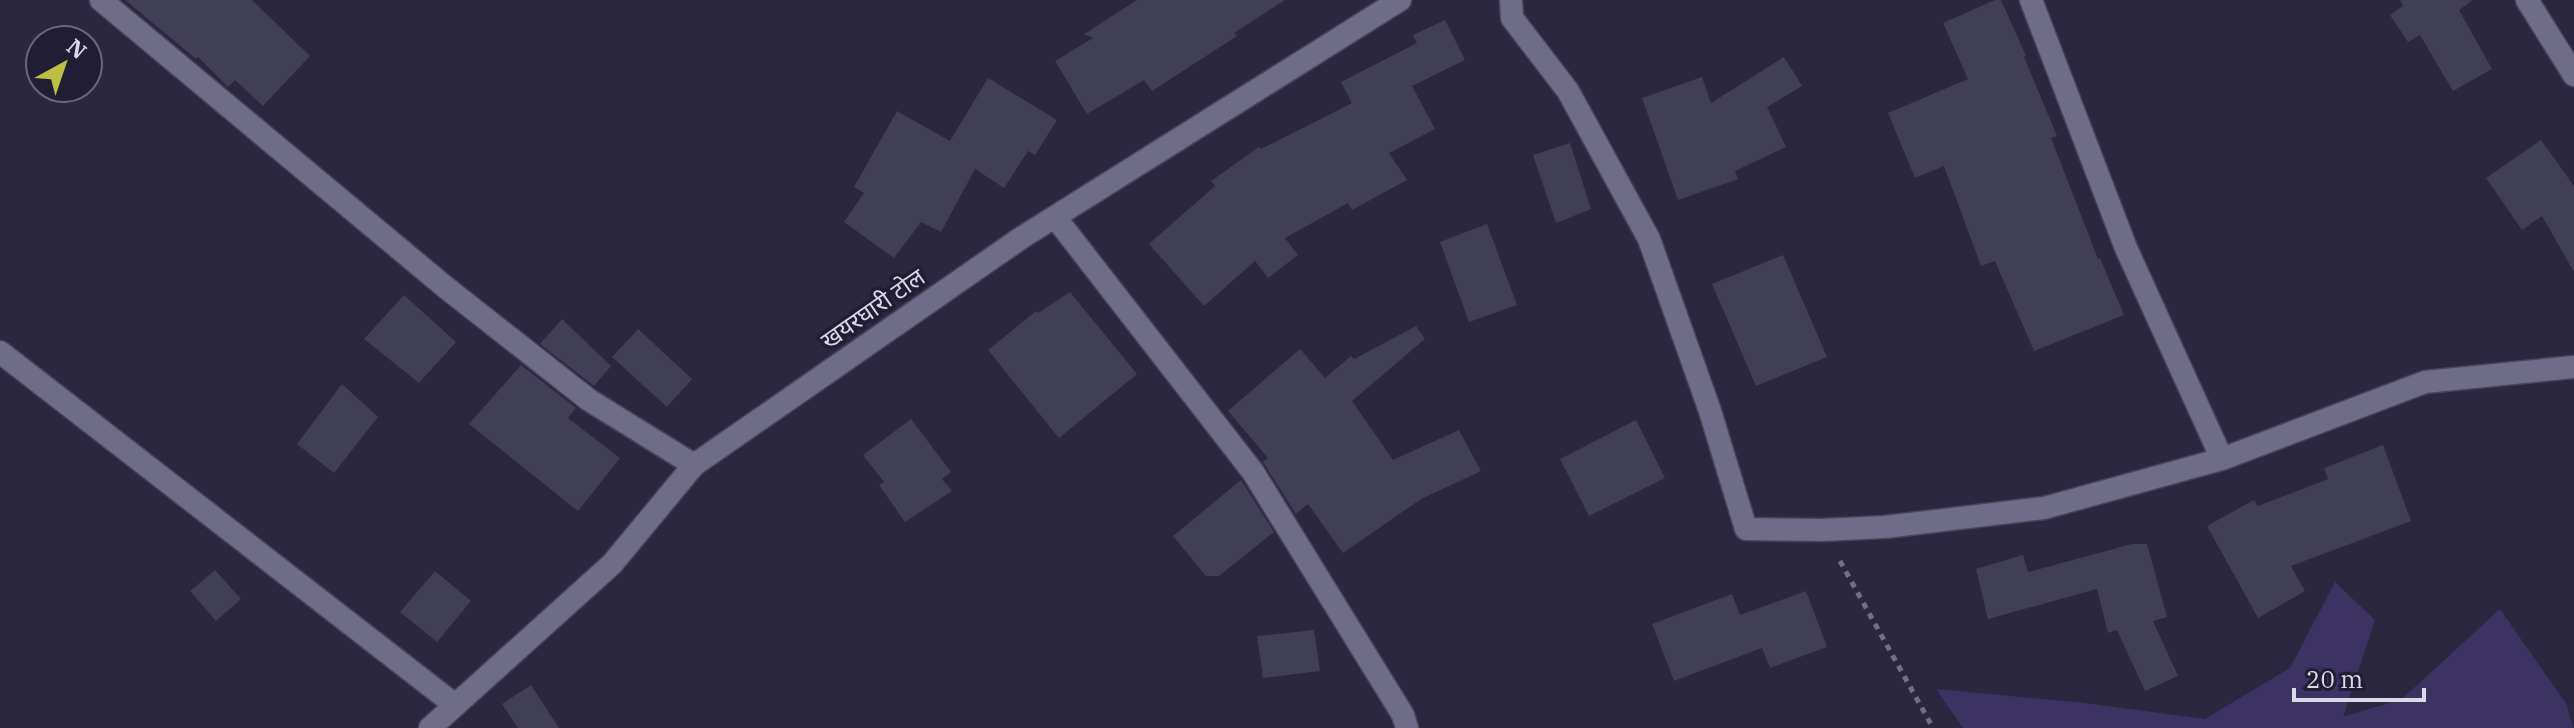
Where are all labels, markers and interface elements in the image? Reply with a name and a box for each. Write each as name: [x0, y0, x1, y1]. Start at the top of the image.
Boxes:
north arrow: [24, 24, 104, 104]
text: N: [61, 32, 93, 65]
street label: खयरघारी टोल: [814, 260, 931, 356]
scale bar: [2294, 652, 2424, 702]
text: 20 m: [2306, 663, 2363, 695]

